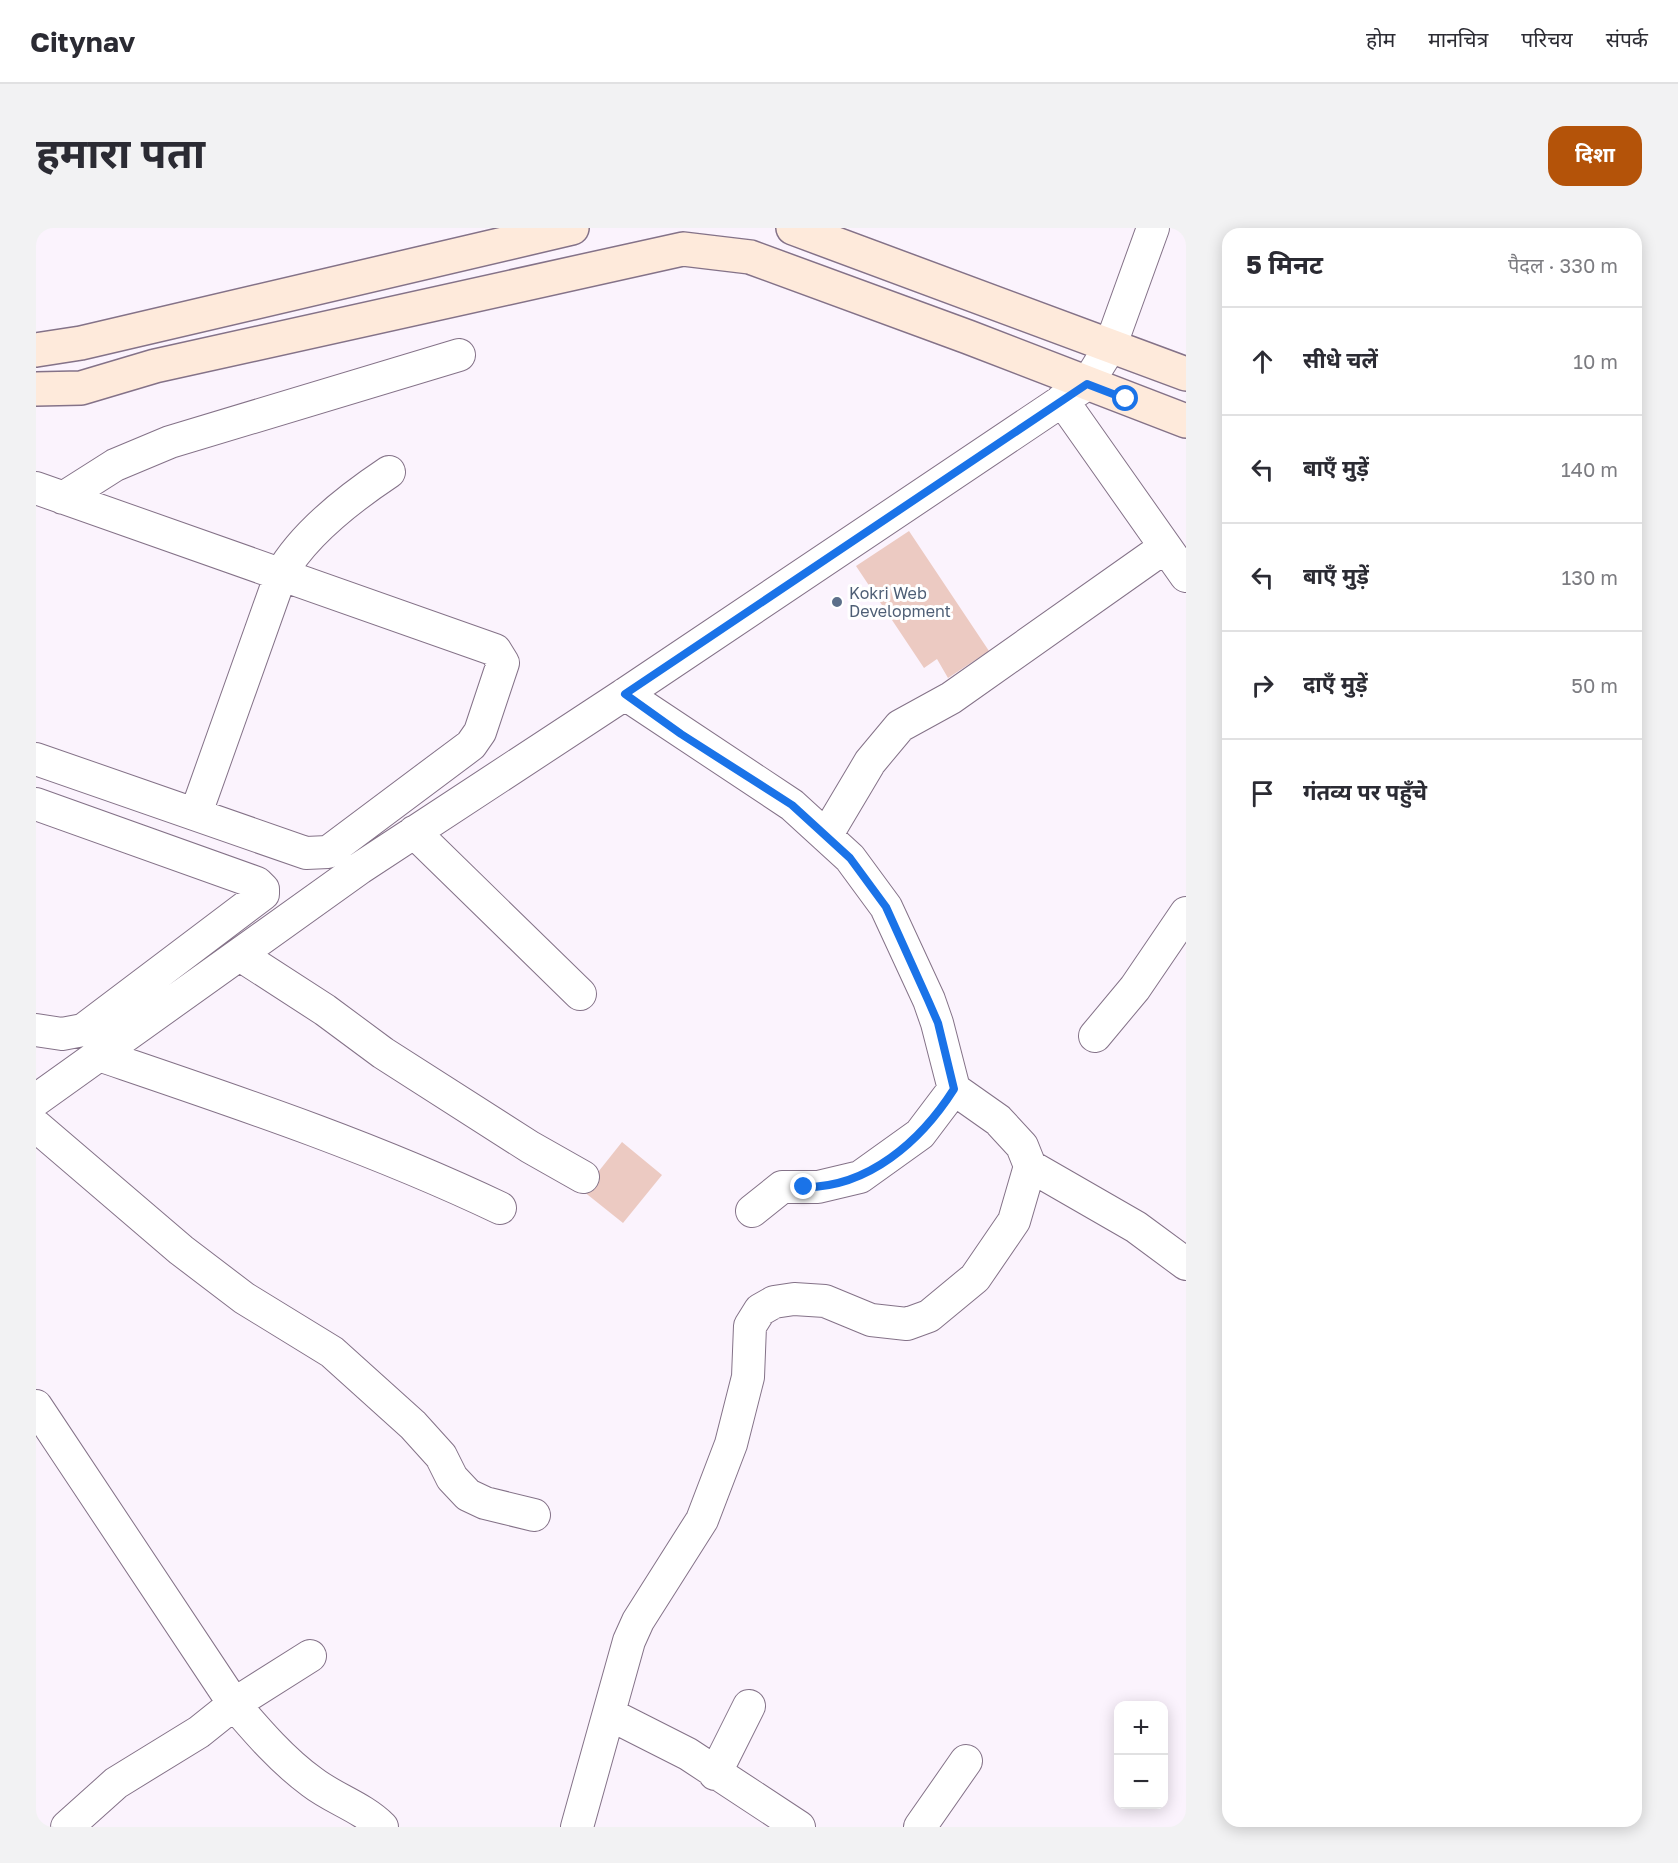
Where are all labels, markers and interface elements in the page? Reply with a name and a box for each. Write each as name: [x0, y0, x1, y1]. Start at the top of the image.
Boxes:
text: Citynav: [30, 25, 135, 58]
text: होम: [1366, 26, 1395, 52]
text: मानचित्र: [1428, 26, 1488, 52]
text: परिचय: [1521, 26, 1573, 52]
text: संपर्क: [1606, 26, 1648, 52]
button: दिशा: [1548, 126, 1642, 186]
text: हमारा पता: [36, 127, 205, 177]
text: 5 मिनट: [1246, 249, 1323, 280]
text: पैदल · 330 m: [1508, 253, 1618, 277]
icon: ahead: [1246, 345, 1279, 378]
text: सीधे चलें: [1303, 346, 1378, 373]
text: 10 m: [1573, 349, 1618, 373]
route start: [1112, 385, 1138, 411]
icon: left: [1246, 453, 1279, 486]
text: बाएँ मुड़ें: [1303, 454, 1369, 481]
text: 140 m: [1561, 457, 1618, 481]
icon: left: [1246, 561, 1279, 594]
text: बाएँ मुड़ें: [1303, 562, 1369, 589]
text: 130 m: [1562, 565, 1618, 589]
place label: Kokri Web Development: [849, 583, 951, 621]
marker: Kokri Web Development: [830, 595, 844, 609]
icon: right: [1246, 669, 1279, 702]
text: दाएँ मुड़ें: [1303, 670, 1368, 697]
text: 50 m: [1571, 673, 1618, 697]
icon: arrive: [1246, 777, 1279, 810]
text: गंतव्य पर पहुँचे: [1303, 778, 1427, 805]
route end: [790, 1173, 816, 1199]
map controls: [1114, 1701, 1168, 1809]
button: +: [1114, 1701, 1168, 1755]
button: −: [1114, 1755, 1168, 1809]

